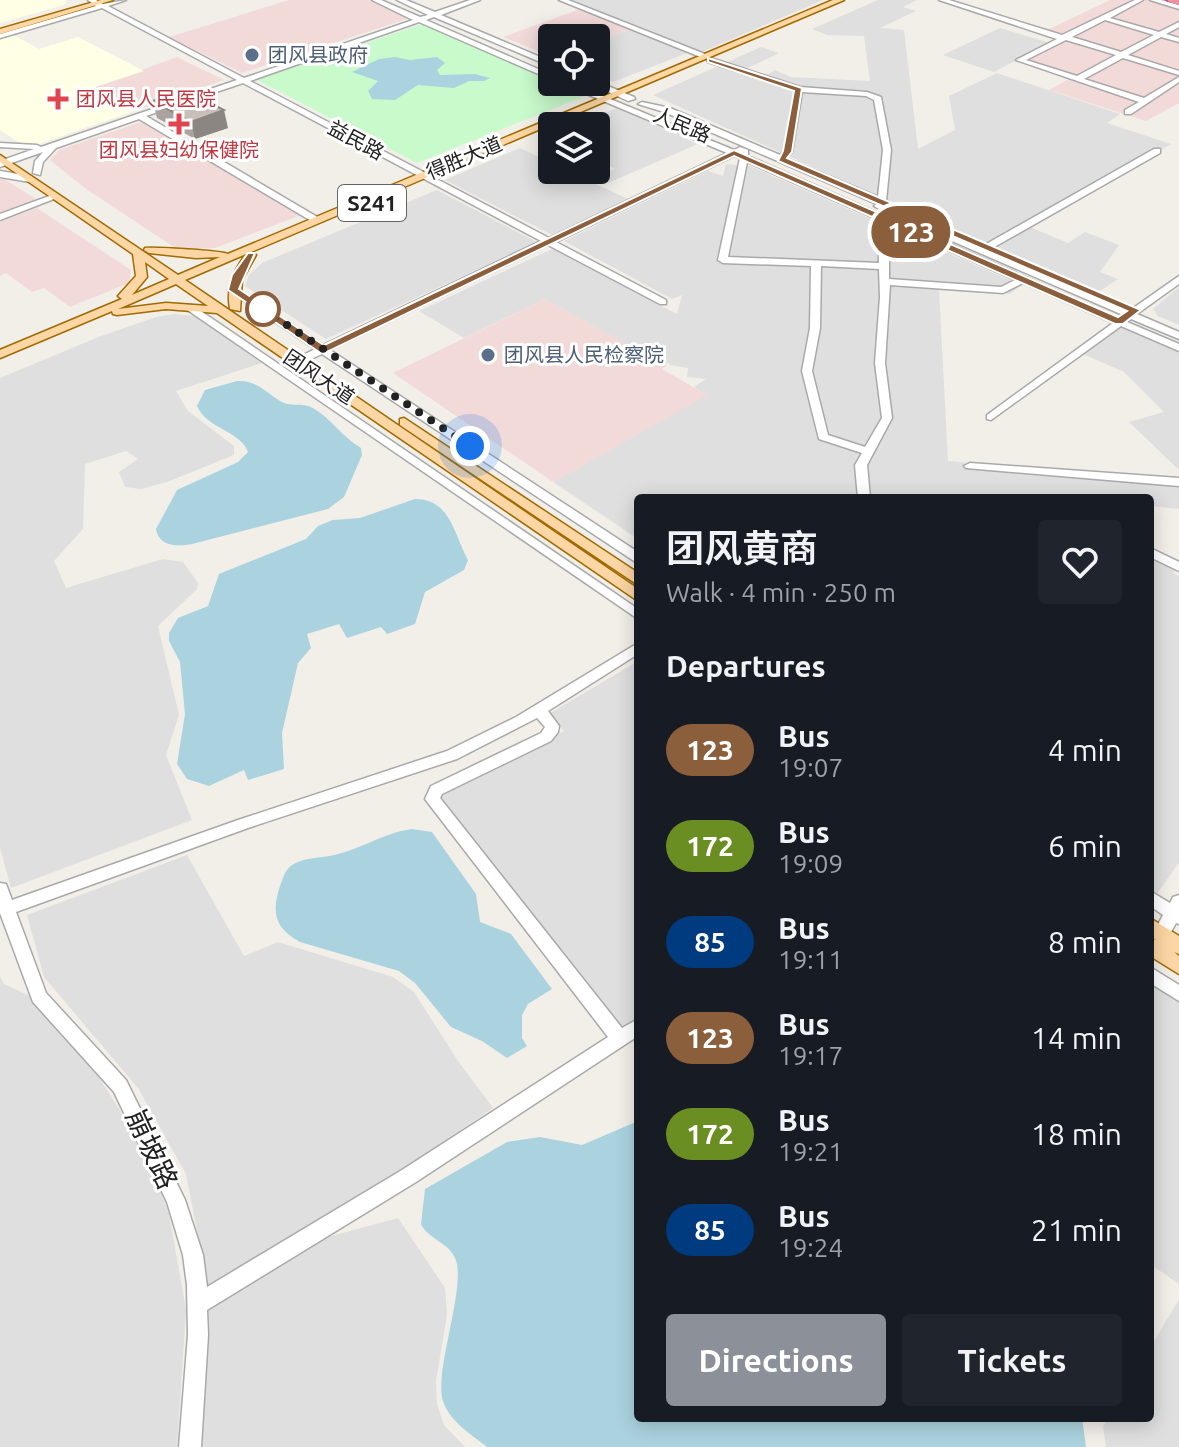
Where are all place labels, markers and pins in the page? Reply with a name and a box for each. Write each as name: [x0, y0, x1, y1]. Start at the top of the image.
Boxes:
place label: 团风县政府: [268, 43, 368, 66]
marker: 团风县政府: [243, 46, 261, 64]
place label: 团风县人民医院: [76, 87, 216, 110]
marker: 团风县人民医院: [47, 88, 69, 110]
marker: 团风县妇幼保健院: [168, 113, 190, 135]
place label: 团风县妇幼保健院: [99, 138, 259, 161]
unlabelled marker: [246, 292, 280, 326]
place label: 团风县人民检察院: [504, 343, 664, 366]
marker: 团风县人民检察院: [479, 346, 497, 364]

